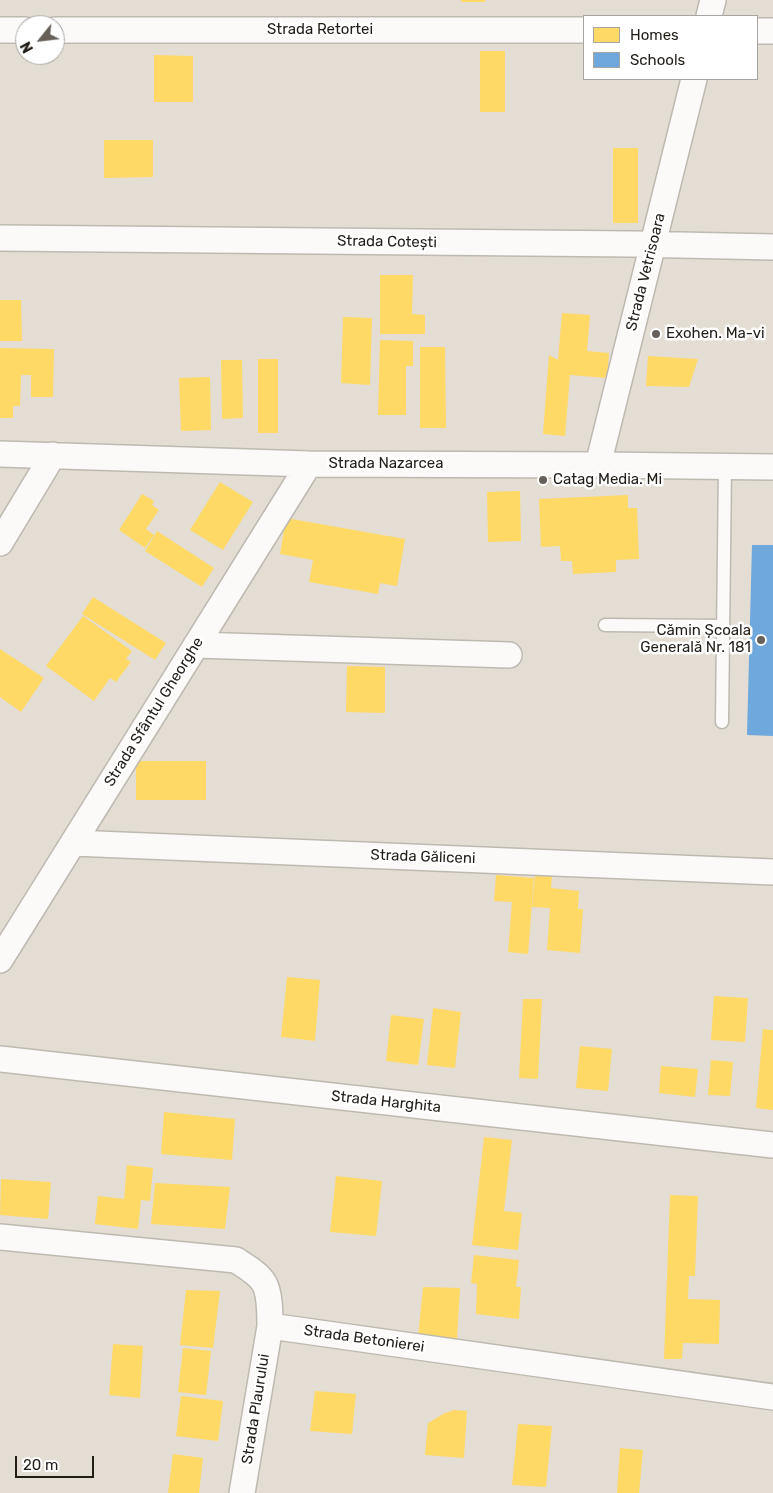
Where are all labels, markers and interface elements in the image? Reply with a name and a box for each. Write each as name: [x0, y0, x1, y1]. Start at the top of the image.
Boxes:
north arrow: [15, 15, 65, 65]
legend: [583, 15, 758, 80]
street label: Strada Retortei: [267, 21, 373, 39]
text: Homes: [630, 26, 679, 44]
text: N: [17, 39, 37, 56]
text: Schools: [630, 51, 685, 69]
street label: Strada Vetrisoara: [623, 211, 669, 333]
street label: Strada Cotești: [337, 232, 437, 252]
place label: Exohen. Ma-vi: [666, 325, 765, 343]
marker: Exohen. Ma-vi: [650, 328, 662, 340]
street label: Strada Nazarcea: [328, 455, 444, 473]
place label: Catag Media. Mi: [553, 471, 662, 489]
marker: Catag Media. Mi: [537, 474, 549, 486]
place label: Cămin Școala Generală Nr. 181: [640, 622, 751, 657]
street label: Strada Sfântul Gheorghe: [101, 634, 207, 790]
marker: Cămin Școala Generală Nr. 181: [755, 634, 767, 646]
street label: Strada Găliceni: [370, 846, 476, 868]
street label: Strada Harghita: [330, 1087, 442, 1117]
street label: Strada Betonierei: [303, 1322, 425, 1356]
street label: Strada Plaurului: [238, 1353, 274, 1465]
scale bar: [18, 1446, 96, 1478]
text: 20 m: [23, 1456, 58, 1474]

